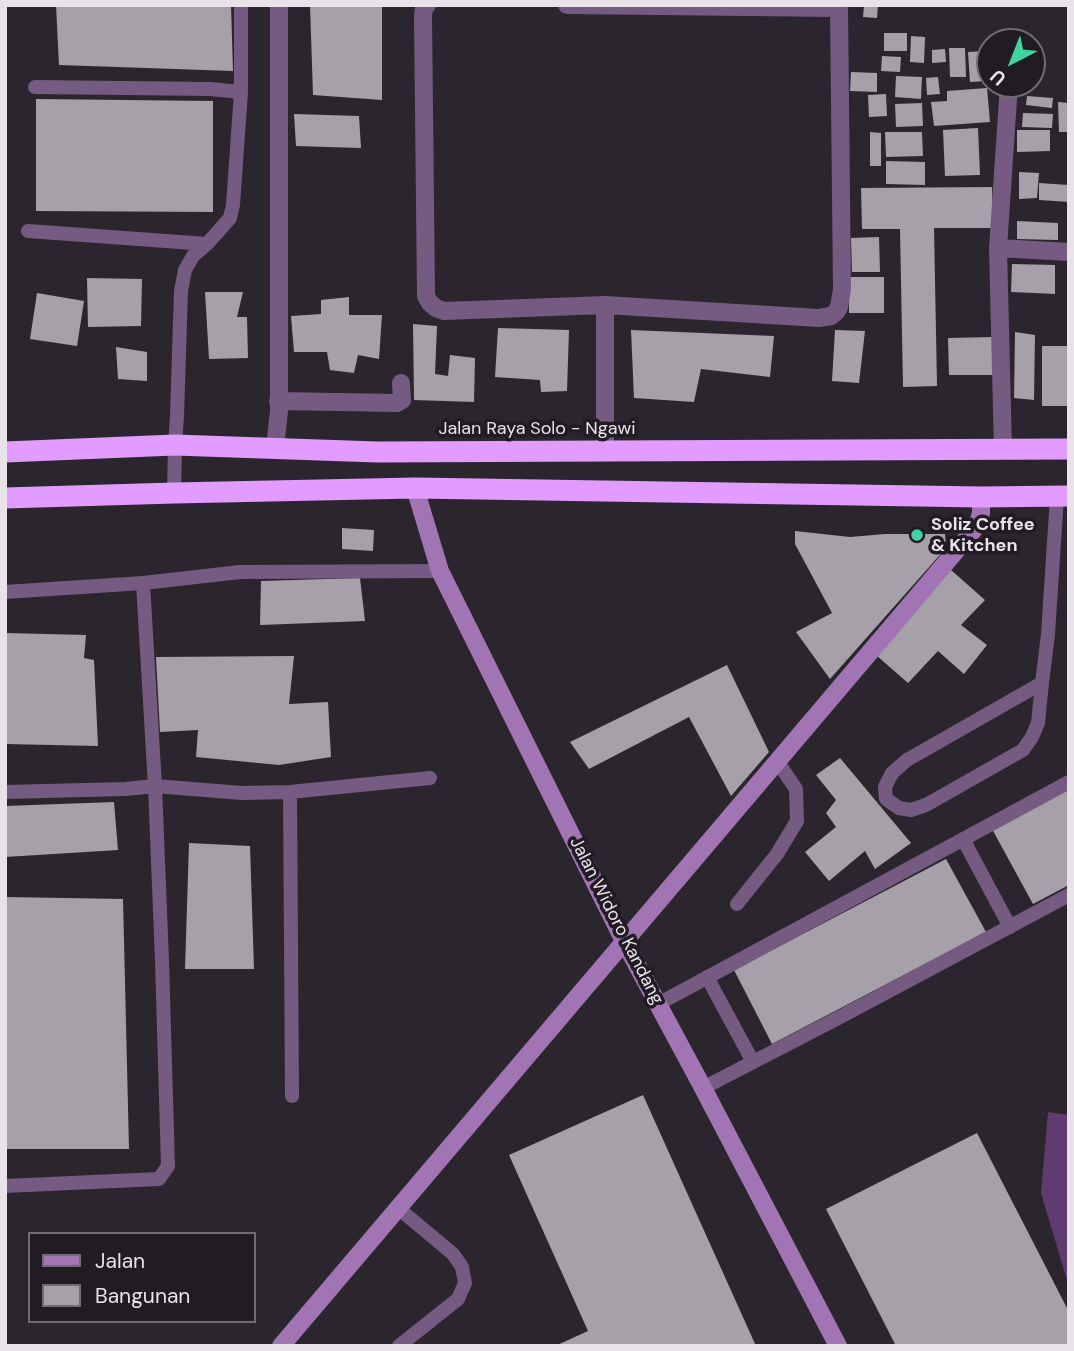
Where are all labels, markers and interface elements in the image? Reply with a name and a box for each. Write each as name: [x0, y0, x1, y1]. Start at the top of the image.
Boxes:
north arrow: [976, 28, 1046, 98]
text: U: [985, 64, 1011, 91]
street label: Jalan Raya Solo - Ngawi: [439, 418, 635, 440]
place label: Soliz Coffee & Kitchen: [931, 514, 1035, 556]
marker: Soliz Coffee & Kitchen: [909, 527, 925, 543]
street label: Jalan Widoro Kandang: [564, 834, 668, 1008]
legend: [28, 1232, 256, 1323]
text: Jalan: [95, 1247, 145, 1275]
text: Bangunan: [95, 1282, 190, 1310]

